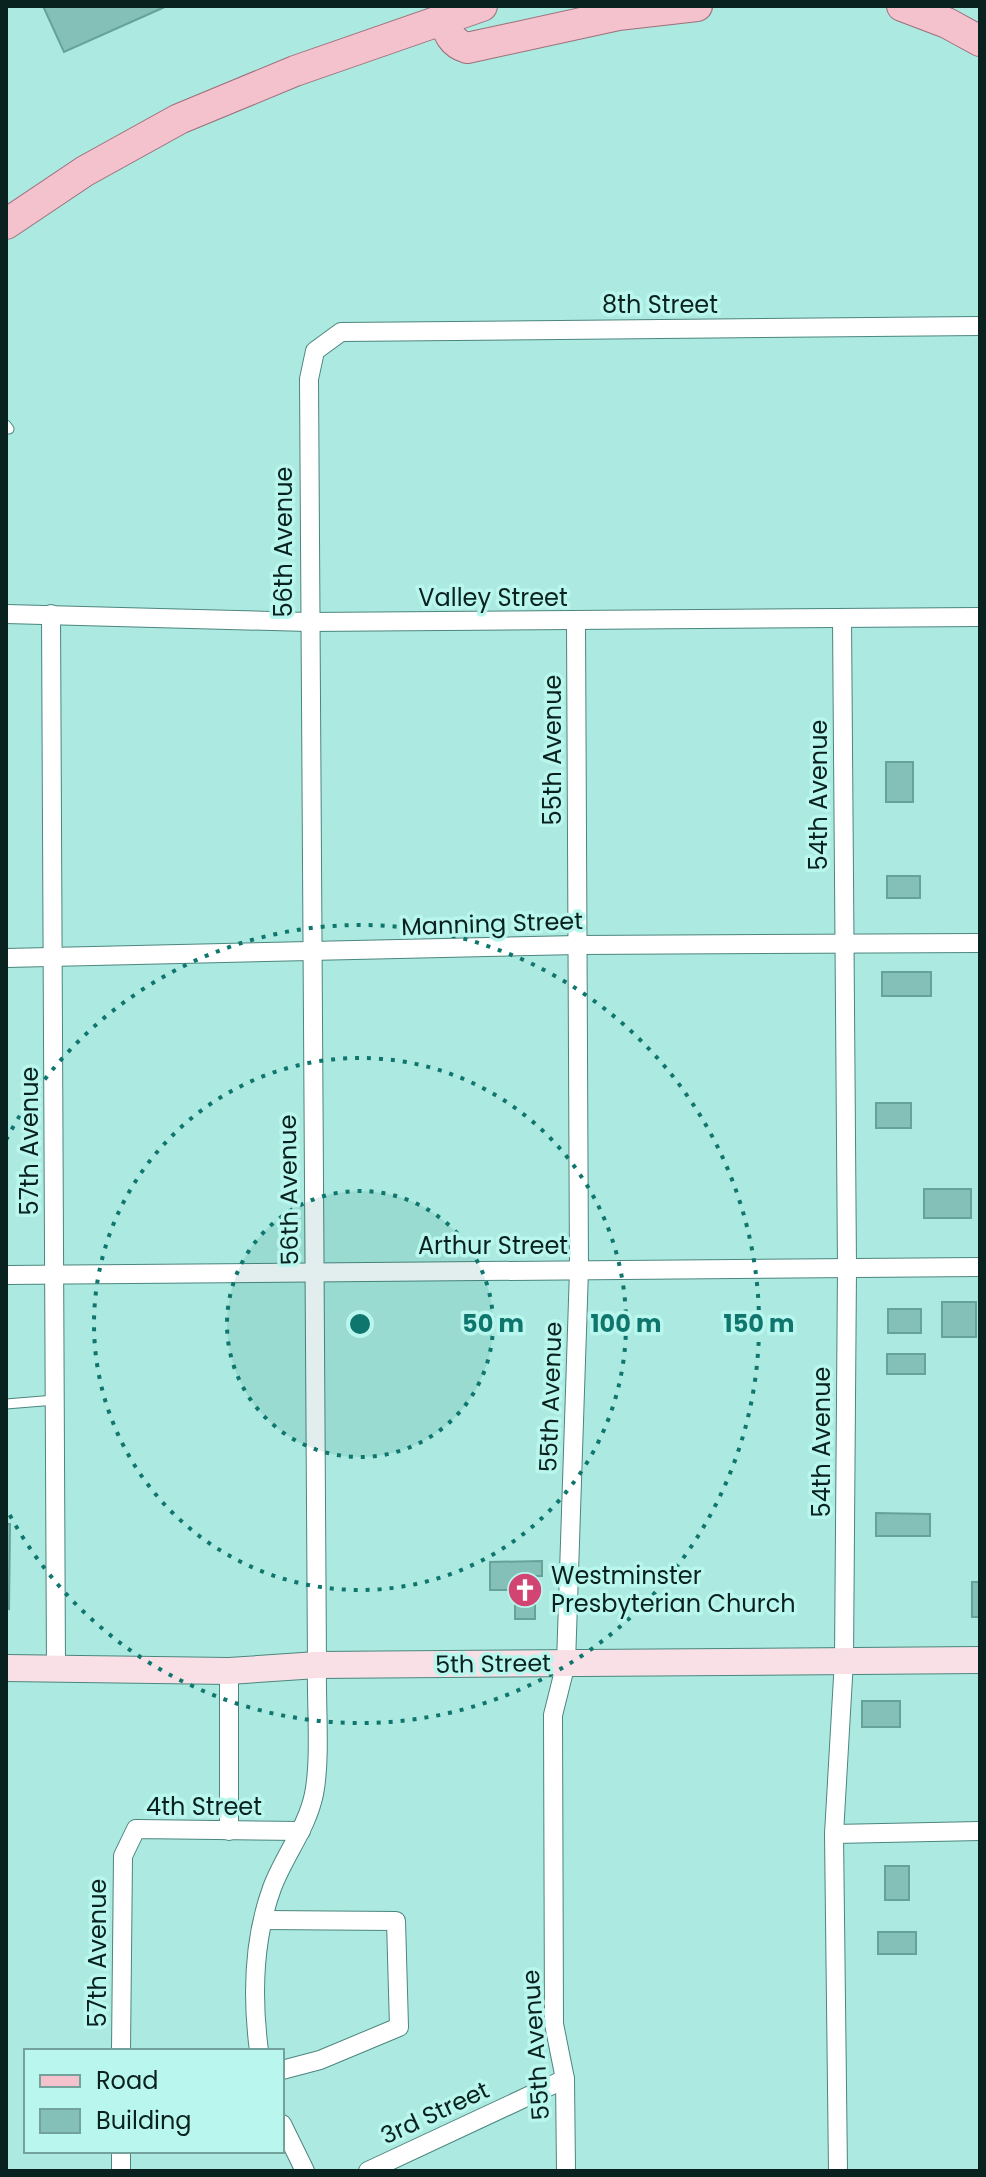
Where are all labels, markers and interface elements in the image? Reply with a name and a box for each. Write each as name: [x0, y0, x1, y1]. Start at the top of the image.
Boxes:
street label: 8th Street: [602, 288, 718, 321]
street label: 56th Avenue: [267, 467, 300, 617]
street label: Valley Street: [418, 581, 568, 614]
street label: 55th Avenue: [536, 675, 569, 825]
street label: 54th Avenue: [802, 720, 835, 870]
street label: Manning Street: [401, 904, 583, 943]
street label: 57th Avenue: [13, 1067, 46, 1215]
street label: 56th Avenue: [271, 1114, 306, 1266]
street label: Arthur Street: [418, 1229, 568, 1262]
text: 50 m: [462, 1307, 524, 1340]
text: 100 m: [591, 1307, 661, 1340]
text: 150 m: [724, 1307, 794, 1340]
centre of rings: [346, 1310, 374, 1338]
street label: 55th Avenue: [531, 1321, 570, 1473]
street label: 54th Avenue: [805, 1367, 838, 1517]
place label: Westminster Presbyterian Church: [551, 1559, 796, 1620]
church icon: Westminster Presbyterian Church: [506, 1571, 544, 1609]
street label: 5th Street: [435, 1646, 551, 1681]
street label: 4th Street: [146, 1790, 262, 1823]
street label: 57th Avenue: [81, 1879, 114, 2027]
street label: 55th Avenue: [514, 1969, 557, 2121]
legend: [24, 2049, 284, 2153]
text: Road: [96, 2064, 158, 2097]
street label: 3rd Street: [375, 2073, 494, 2152]
text: Building: [96, 2104, 192, 2137]

